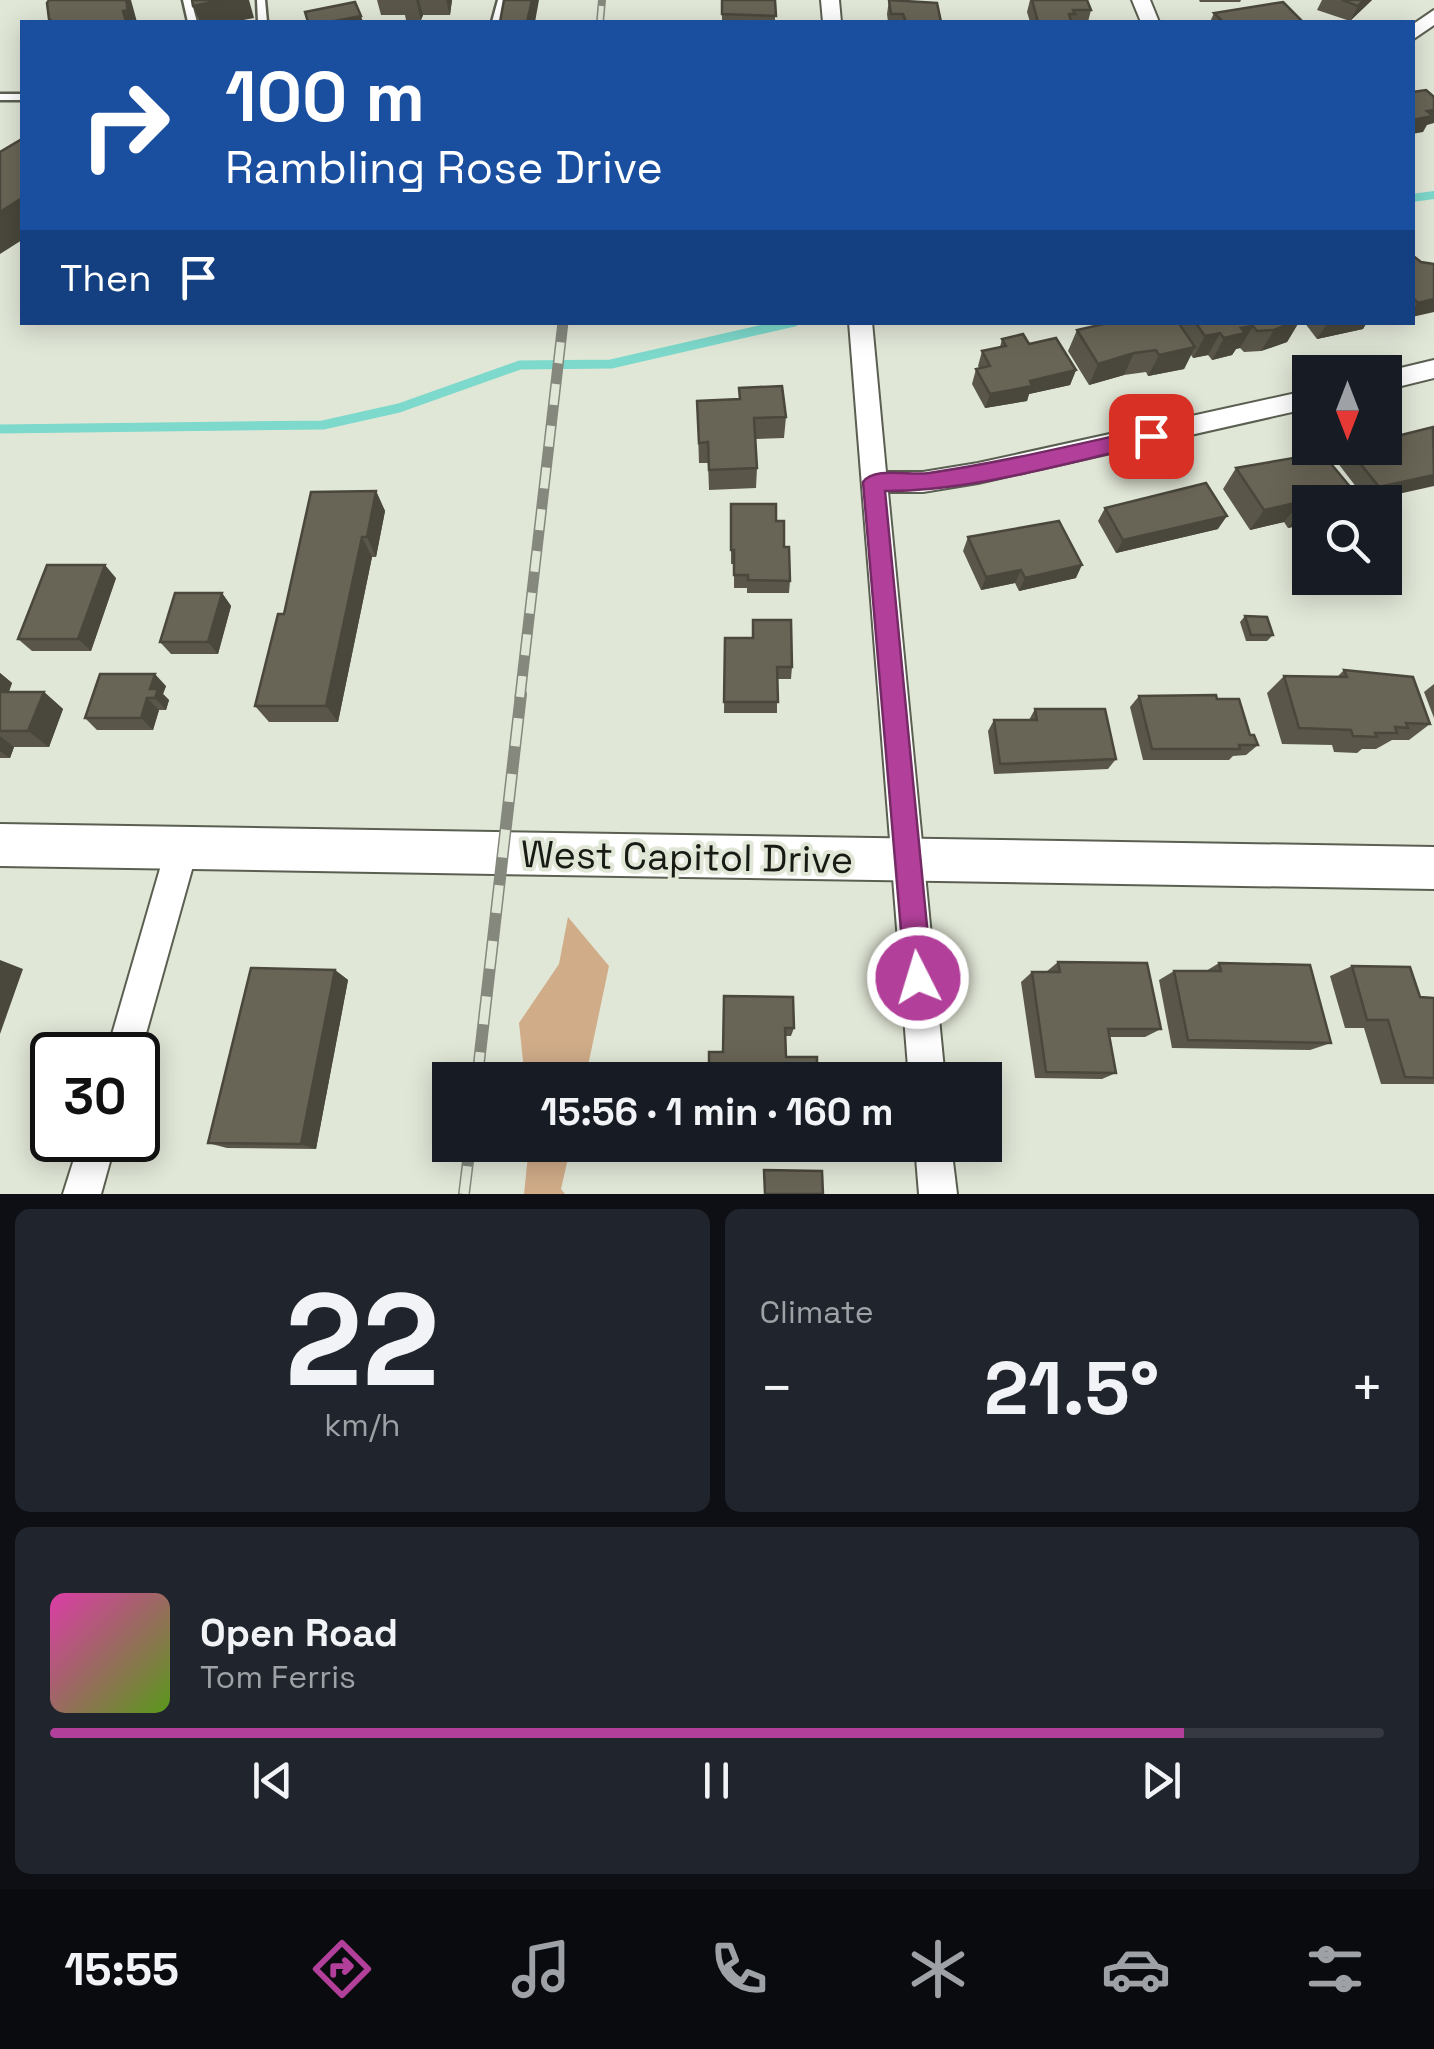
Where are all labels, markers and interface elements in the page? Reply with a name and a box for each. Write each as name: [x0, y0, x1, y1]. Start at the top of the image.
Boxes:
text: 100 m: [225, 52, 425, 141]
icon: right: [60, 60, 190, 190]
text: Rambling Rose Drive: [225, 139, 663, 196]
icon: arrive: [171, 250, 226, 305]
text: Then: [60, 254, 151, 302]
north arrow: [1292, 355, 1402, 465]
map controls: [1292, 355, 1402, 595]
pin: [1109, 394, 1194, 479]
icon: arrive: [1124, 409, 1179, 464]
button: search: [1292, 485, 1402, 595]
street label: West Capitol Drive: [520, 830, 854, 884]
position arrow: [866, 926, 970, 1030]
speed limit sign: 30: [30, 1032, 160, 1162]
text: 15:56 · 1 min · 160 m: [541, 1088, 893, 1136]
text: 22: [285, 1257, 439, 1423]
text: Climate: [760, 1292, 874, 1332]
text: 21.5°: [984, 1340, 1159, 1436]
text: −: [760, 1353, 794, 1423]
text: +: [1350, 1353, 1384, 1423]
text: km/h: [324, 1405, 400, 1445]
text: Open Road: [200, 1609, 398, 1657]
text: Tom Ferris: [200, 1657, 356, 1697]
icon: previous: [245, 1753, 300, 1808]
icon: pause: [689, 1753, 744, 1808]
icon: next: [1134, 1753, 1189, 1808]
icon: directions: [307, 1934, 377, 2004]
icon: music: [506, 1934, 576, 2004]
icon: phone: [704, 1934, 774, 2004]
icon: climate: [903, 1934, 973, 2004]
icon: car: [1101, 1934, 1171, 2004]
icon: filters: [1300, 1934, 1370, 2004]
text: 15:55: [64, 1941, 179, 1998]

